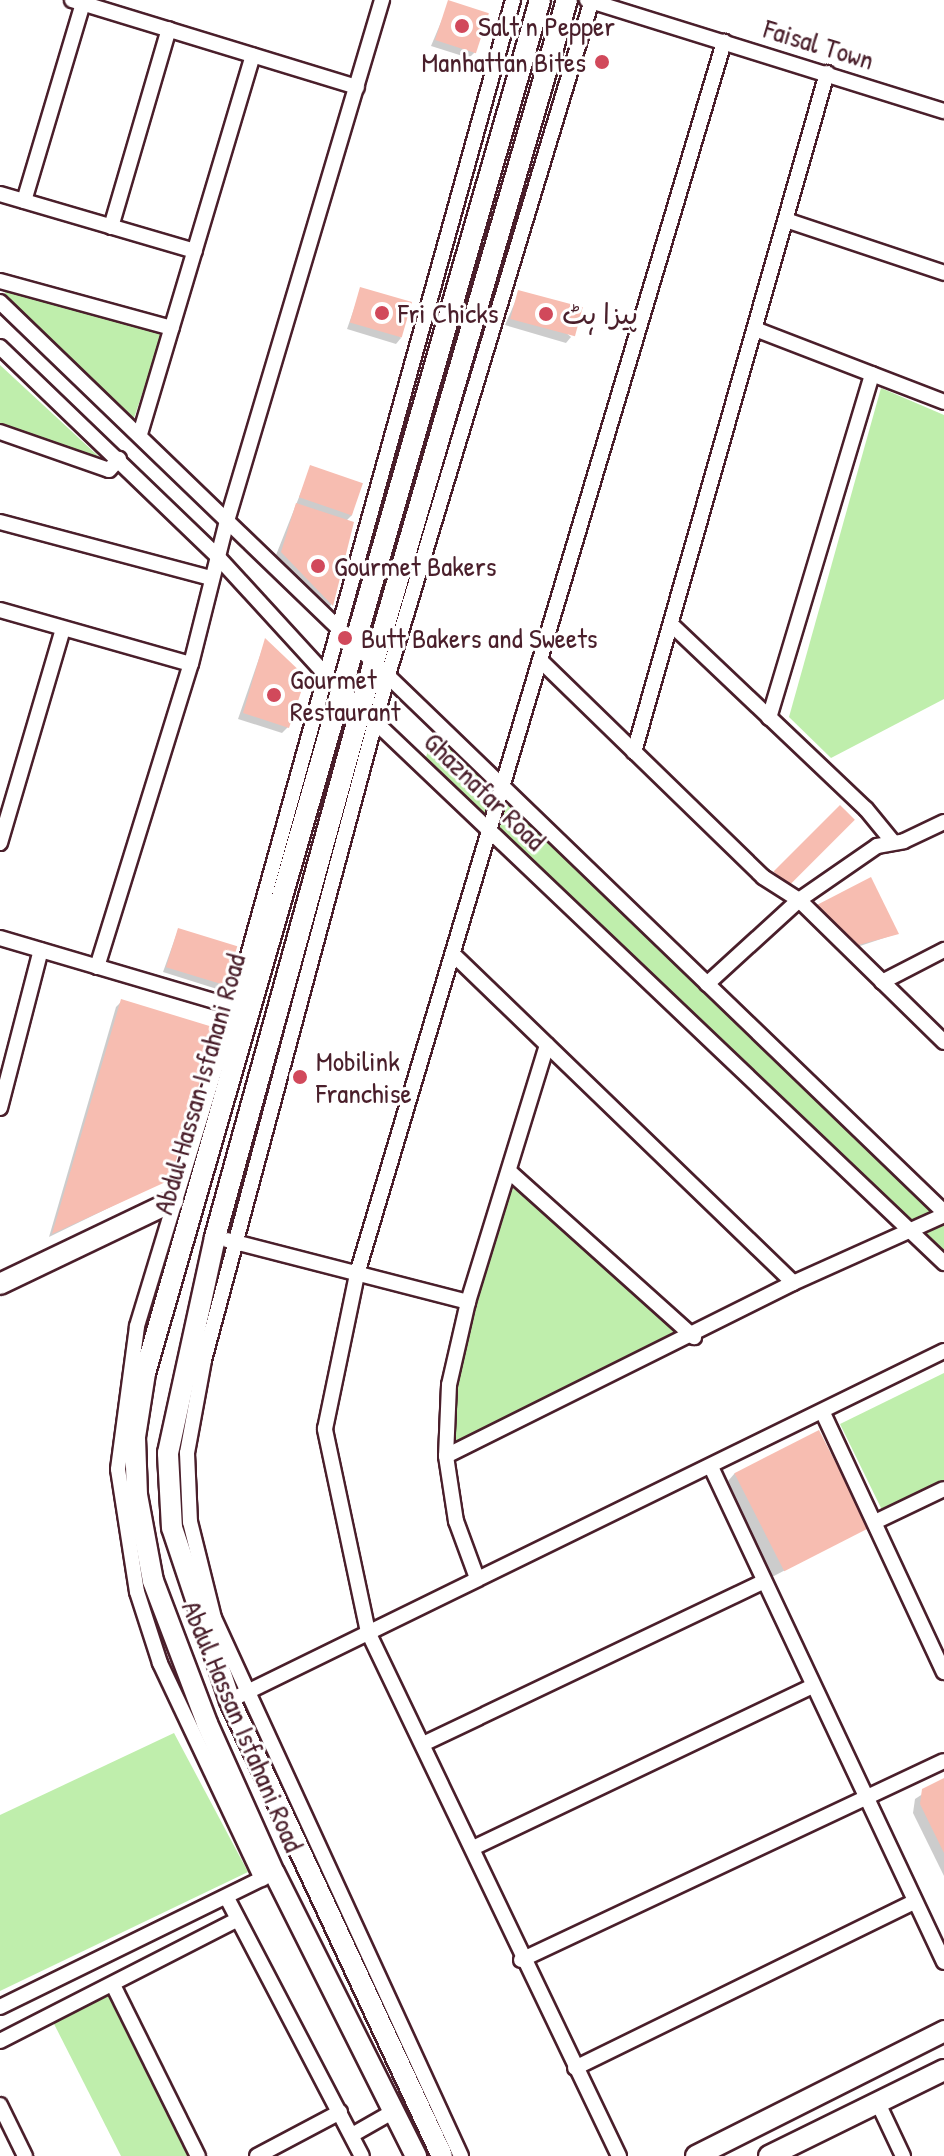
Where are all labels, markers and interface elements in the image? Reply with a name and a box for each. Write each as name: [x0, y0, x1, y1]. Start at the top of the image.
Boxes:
place label: Salt n Pepper: [478, 9, 615, 43]
street label: Faisal Town: [760, 11, 878, 77]
marker: Salt n Pepper: [453, 17, 471, 35]
place label: Manhattan Bites: [422, 45, 586, 79]
marker: Manhattan Bites: [593, 53, 611, 71]
place label: Fri Chicks: [398, 296, 499, 330]
place label: پیزا ہٹ: [562, 297, 638, 331]
marker: Fri Chicks: [373, 304, 391, 322]
marker: پیزا ہٹ: [537, 305, 555, 323]
place label: Gourmet Bakers: [334, 549, 496, 583]
marker: Gourmet Bakers: [309, 557, 327, 575]
place label: Butt Bakers and Sweets: [361, 621, 598, 655]
marker: Butt Bakers and Sweets: [336, 629, 354, 647]
place label: Gourmet Restaurant: [290, 662, 400, 728]
marker: Gourmet Restaurant: [265, 686, 283, 704]
street label: Ghaznafar Road: [417, 725, 553, 857]
street label: Abdul Hassan Isfahani Road: [146, 950, 252, 1218]
place label: Mobilink Franchise: [316, 1044, 412, 1110]
marker: Mobilink Franchise: [291, 1068, 309, 1086]
street label: Abdul Hassan Isfahani Road: [175, 1595, 311, 1857]

